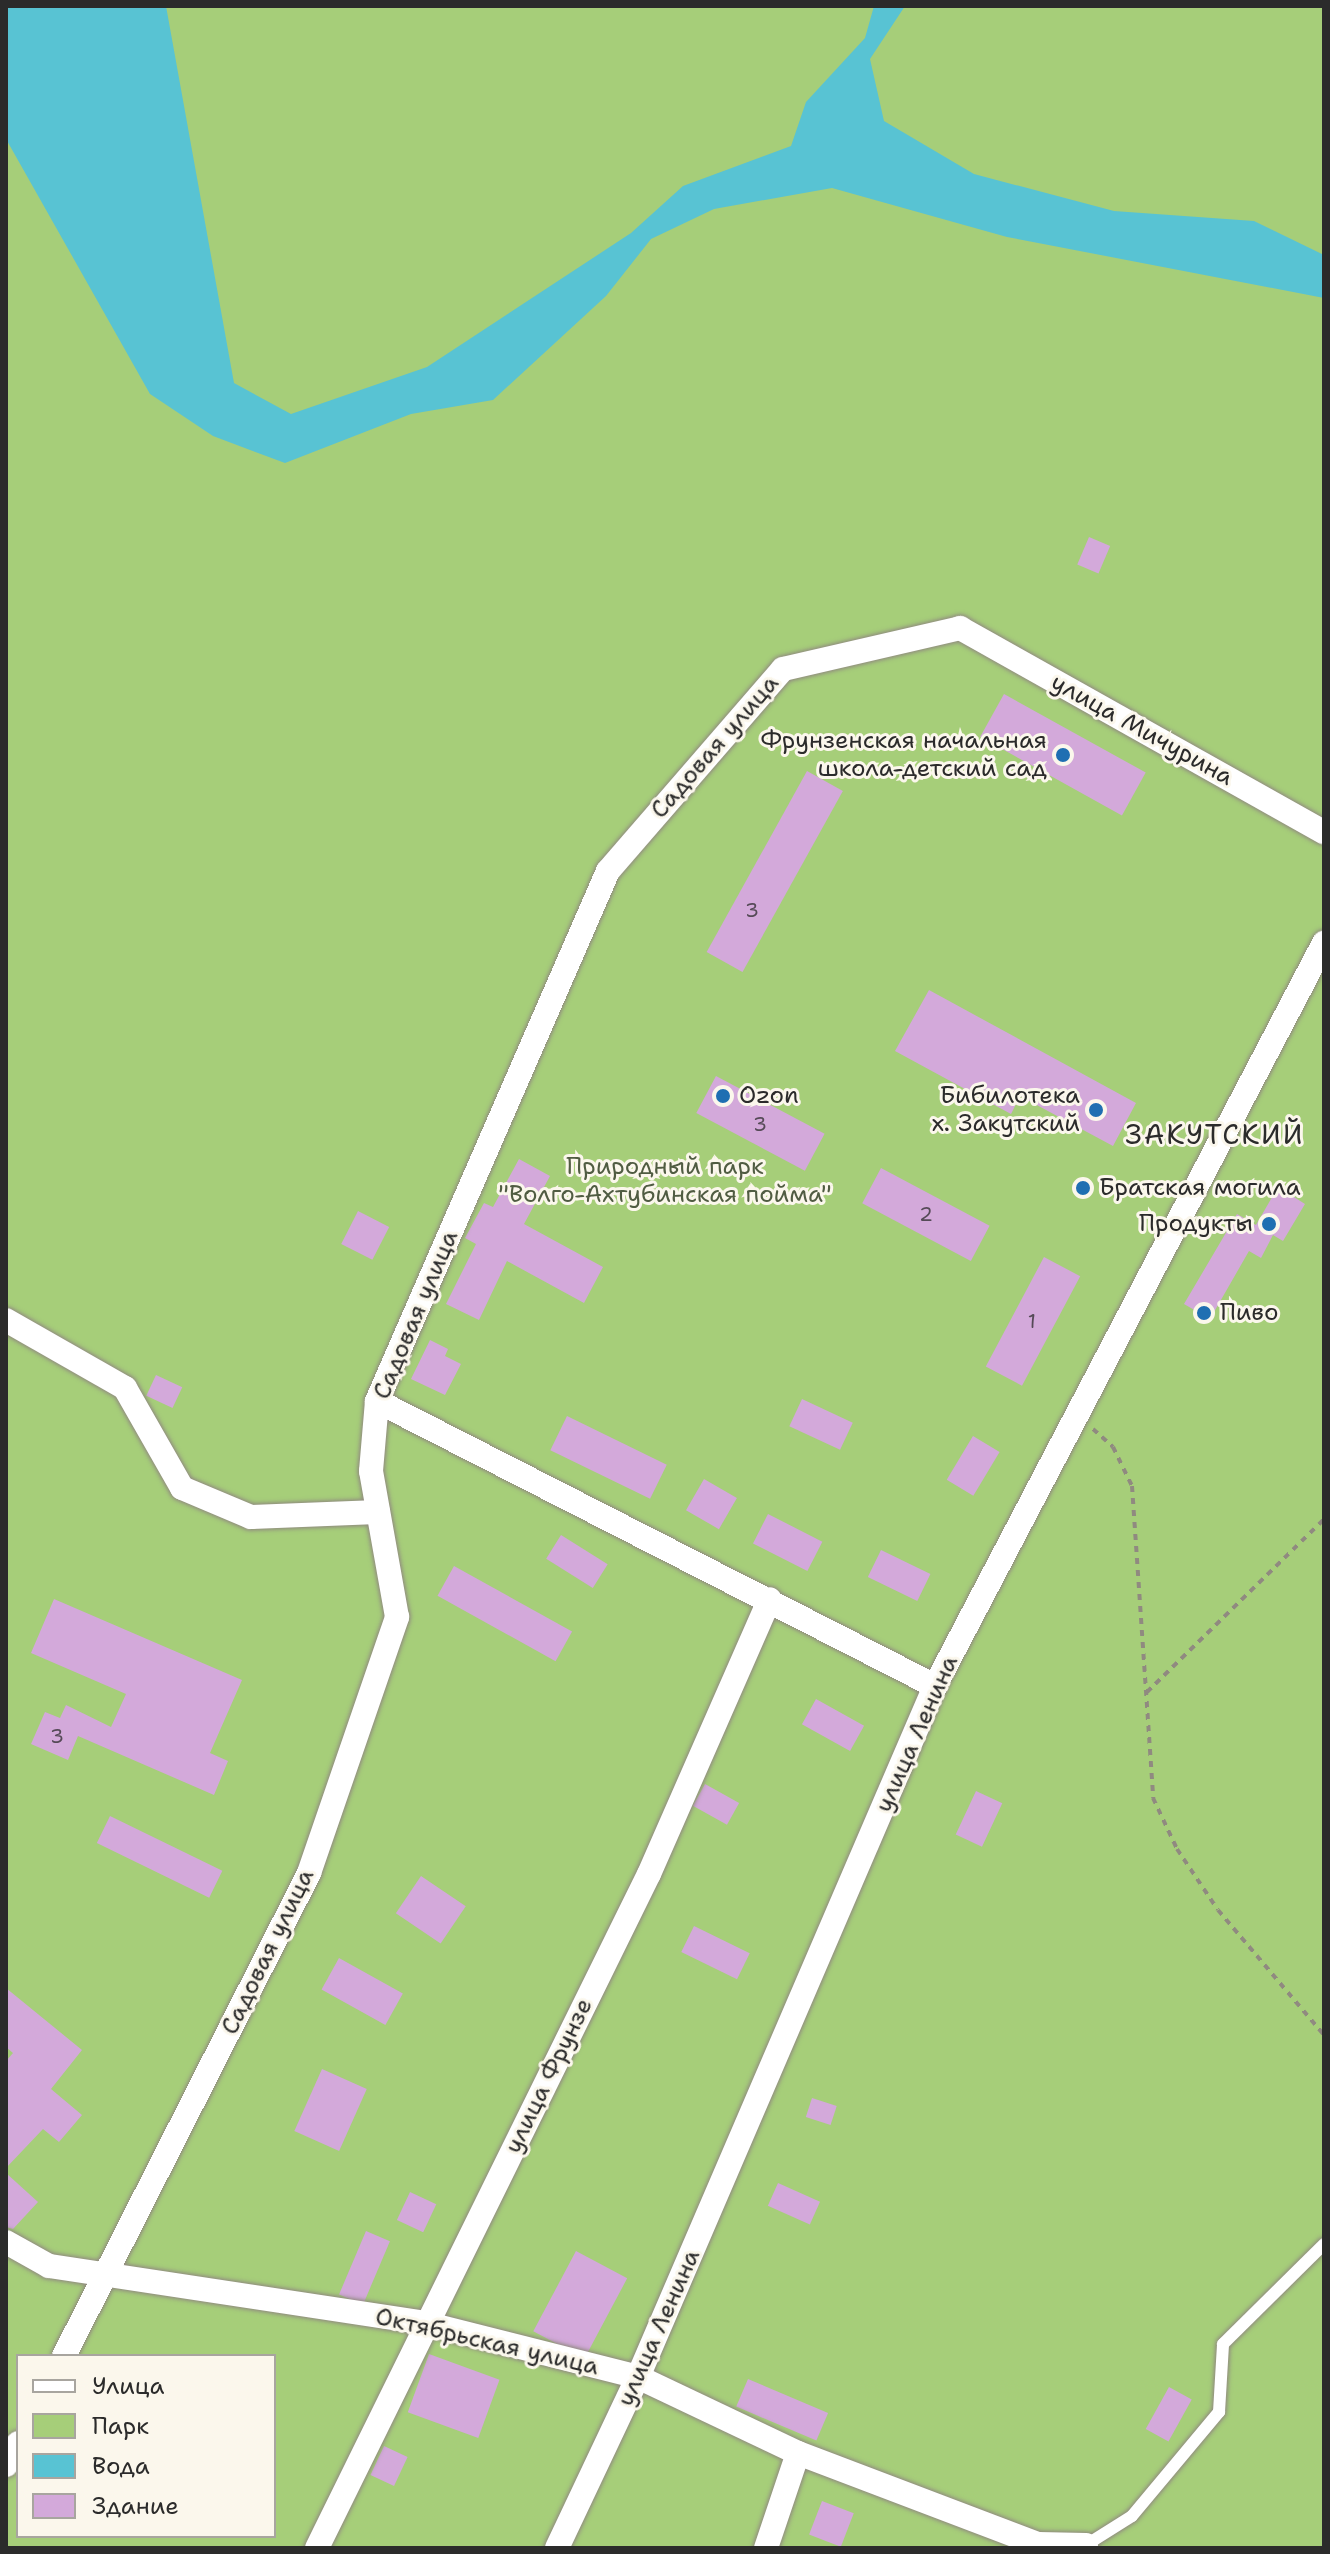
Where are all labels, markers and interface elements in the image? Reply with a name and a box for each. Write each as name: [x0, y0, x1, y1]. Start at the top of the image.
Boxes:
street label: улица Мичурина: [1046, 668, 1238, 792]
street label: Садовая улица: [645, 669, 785, 825]
place label: Фрунзенская начальная школа-детский сад: [761, 727, 1047, 783]
marker: Фрунзенская начальная школа-детский сад: [1054, 746, 1072, 764]
house number: 3: [745, 898, 759, 922]
place label: Ozon: [739, 1082, 799, 1110]
place label: Бибилотека х. Закутский: [932, 1082, 1080, 1138]
marker: Ozon: [714, 1087, 732, 1105]
marker: Бибилотека х. Закутский: [1087, 1101, 1105, 1119]
house number: 3: [753, 1112, 767, 1136]
district label: ЗАКУТСКИЙ: [1125, 1117, 1305, 1151]
park label: Природный парк "Волго-Ахтубинская пойма": [498, 1153, 832, 1209]
place label: Братская могила: [1099, 1174, 1301, 1202]
marker: Братская могила: [1074, 1179, 1092, 1197]
house number: 2: [919, 1202, 933, 1226]
place label: Продукты: [1139, 1210, 1253, 1238]
marker: Продукты: [1260, 1215, 1278, 1233]
street label: Садовая улица: [368, 1226, 464, 1404]
place label: Пиво: [1220, 1299, 1279, 1327]
marker: Пиво: [1195, 1304, 1213, 1322]
house number: 1: [1028, 1309, 1036, 1333]
street label: улица Ленина: [870, 1651, 964, 1817]
house number: 3: [50, 1724, 64, 1748]
street label: Садовая улица: [216, 1865, 320, 2039]
street label: улица Фрунзе: [499, 1994, 599, 2158]
street label: улица Ленина: [612, 2245, 706, 2411]
street label: Октябрьская улица: [372, 2302, 602, 2382]
legend: [16, 2354, 276, 2538]
text: Улица: [92, 2370, 165, 2402]
text: Парк: [92, 2410, 149, 2442]
text: Вода: [92, 2450, 150, 2482]
text: Здание: [92, 2490, 179, 2522]

